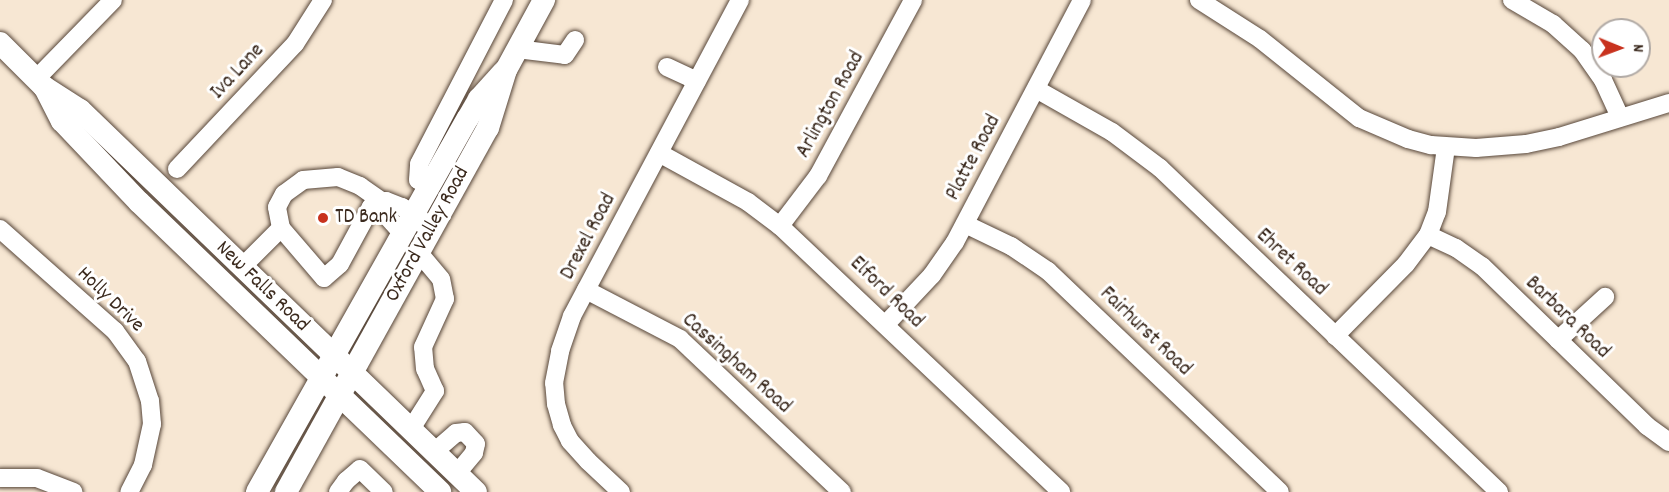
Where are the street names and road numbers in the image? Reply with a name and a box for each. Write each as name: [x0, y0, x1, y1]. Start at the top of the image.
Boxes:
street label: Iva Lane: [206, 39, 270, 105]
street label: Arlington Road: [791, 47, 871, 163]
street label: Platte Road: [941, 111, 1007, 205]
street label: Oxford Valley Road: [380, 163, 476, 307]
street label: Drexel Road: [556, 190, 622, 284]
street label: Ehret Road: [1250, 224, 1332, 302]
street label: New Falls Road: [210, 236, 314, 338]
street label: Elford Road: [844, 252, 928, 334]
street label: Holly Drive: [71, 262, 149, 338]
street label: Barbara Road: [1519, 271, 1615, 365]
street label: Fairhurst Road: [1094, 282, 1196, 382]
street label: Cassingham Road: [676, 308, 796, 420]

